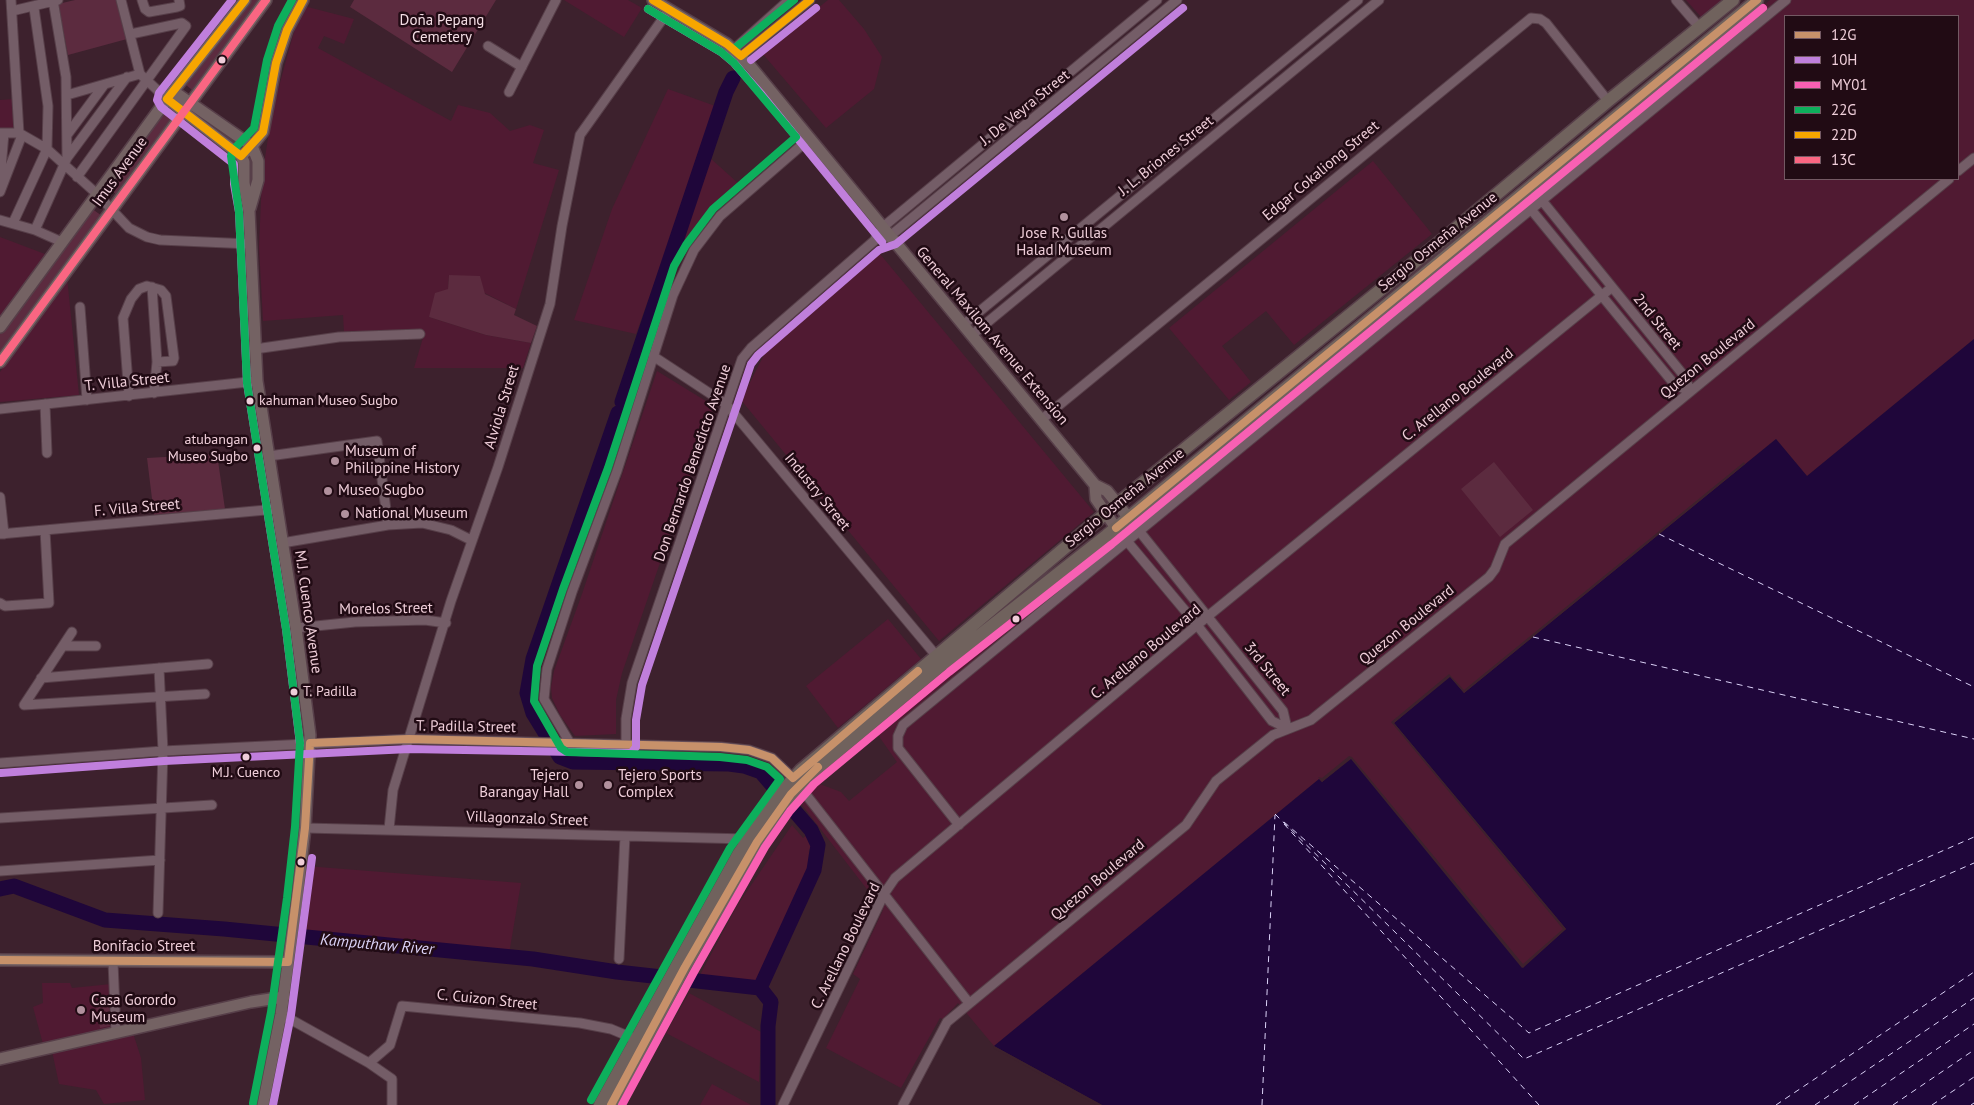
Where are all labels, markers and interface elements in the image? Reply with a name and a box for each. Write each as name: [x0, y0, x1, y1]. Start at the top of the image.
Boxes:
park label: Doña Pepang Cemetery: [400, 12, 484, 47]
legend: [1784, 15, 1959, 180]
text: 12G: [1831, 25, 1857, 44]
text: 10H: [1831, 50, 1857, 69]
unlabelled marker: [217, 55, 227, 65]
street label: J. De Veyra Street: [977, 66, 1073, 150]
text: MY01: [1831, 75, 1868, 94]
text: 22G: [1831, 100, 1857, 119]
street label: J. L. Briones Street: [1115, 112, 1217, 200]
street label: Edgar Cokaliong Street: [1259, 117, 1383, 225]
text: 22D: [1831, 125, 1857, 144]
street label: Imus Avenue: [89, 134, 151, 210]
text: 13C: [1831, 150, 1856, 169]
street label: Sergio Osmeña Avenue: [1375, 189, 1501, 295]
marker: Jose R. Gullas Halad Museum: [1058, 211, 1070, 223]
place label: Jose R. Gullas Halad Museum: [1016, 225, 1112, 260]
street label: General Maxilom Avenue Extension: [912, 243, 1072, 429]
street label: 2nd Street: [1629, 290, 1685, 354]
street label: Quezon Boulevard: [1657, 315, 1759, 403]
street label: C. Arellano Boulevard: [1399, 345, 1517, 445]
street label: Don Bernardo Benedicto Avenue: [651, 362, 735, 564]
street label: Alviola Street: [481, 363, 523, 451]
street label: T. Villa Street: [84, 369, 170, 395]
place label: kahuman Museo Sugbo: [259, 393, 398, 409]
marker: kahuman Museo Sugbo: [245, 396, 255, 406]
place label: atubangan Museo Sugbo: [168, 432, 248, 464]
marker: atubangan Museo Sugbo: [252, 443, 262, 453]
place label: Museum of Philippine History: [345, 443, 460, 478]
street label: Sergio Osmeña Avenue: [1062, 445, 1188, 551]
street label: Industry Street: [780, 450, 854, 534]
marker: Museum of Philippine History: [329, 455, 341, 467]
place label: Museo Sugbo: [338, 482, 424, 500]
marker: Museo Sugbo: [322, 485, 334, 497]
street label: F. Villa Street: [93, 495, 181, 521]
place label: National Museum: [355, 505, 468, 523]
marker: National Museum: [339, 508, 351, 520]
street label: M.J. Cuenco Avenue: [290, 549, 326, 675]
street label: Quezon Boulevard: [1356, 581, 1458, 669]
street label: Morelos Street: [339, 599, 433, 619]
street label: C. Arellano Boulevard: [1087, 601, 1205, 703]
unlabelled marker: [1011, 614, 1021, 624]
street label: 3rd Street: [1240, 639, 1294, 699]
place label: T. Padilla: [303, 684, 357, 700]
marker: T. Padilla: [289, 687, 299, 697]
street label: T. Padilla Street: [416, 717, 516, 737]
marker: M.J. Cuenco: [241, 752, 251, 762]
place label: M.J. Cuenco: [212, 765, 280, 781]
place label: Tejero Barangay Hall: [479, 767, 569, 802]
place label: Tejero Sports Complex: [618, 767, 702, 802]
marker: Tejero Barangay Hall: [573, 779, 585, 791]
marker: Tejero Sports Complex: [602, 779, 614, 791]
street label: Villagonzalo Street: [466, 808, 588, 830]
street label: Quezon Boulevard: [1047, 836, 1149, 924]
unlabelled marker: [296, 857, 306, 867]
street label: C. Arellano Boulevard: [808, 880, 884, 1012]
water label: Kamputhaw River: [319, 930, 435, 960]
street label: Bonifacio Street: [93, 938, 195, 956]
street label: C. Cuizon Street: [436, 986, 538, 1014]
place label: Casa Gorordo Museum: [91, 992, 176, 1027]
marker: Casa Gorordo Museum: [75, 1004, 87, 1016]

